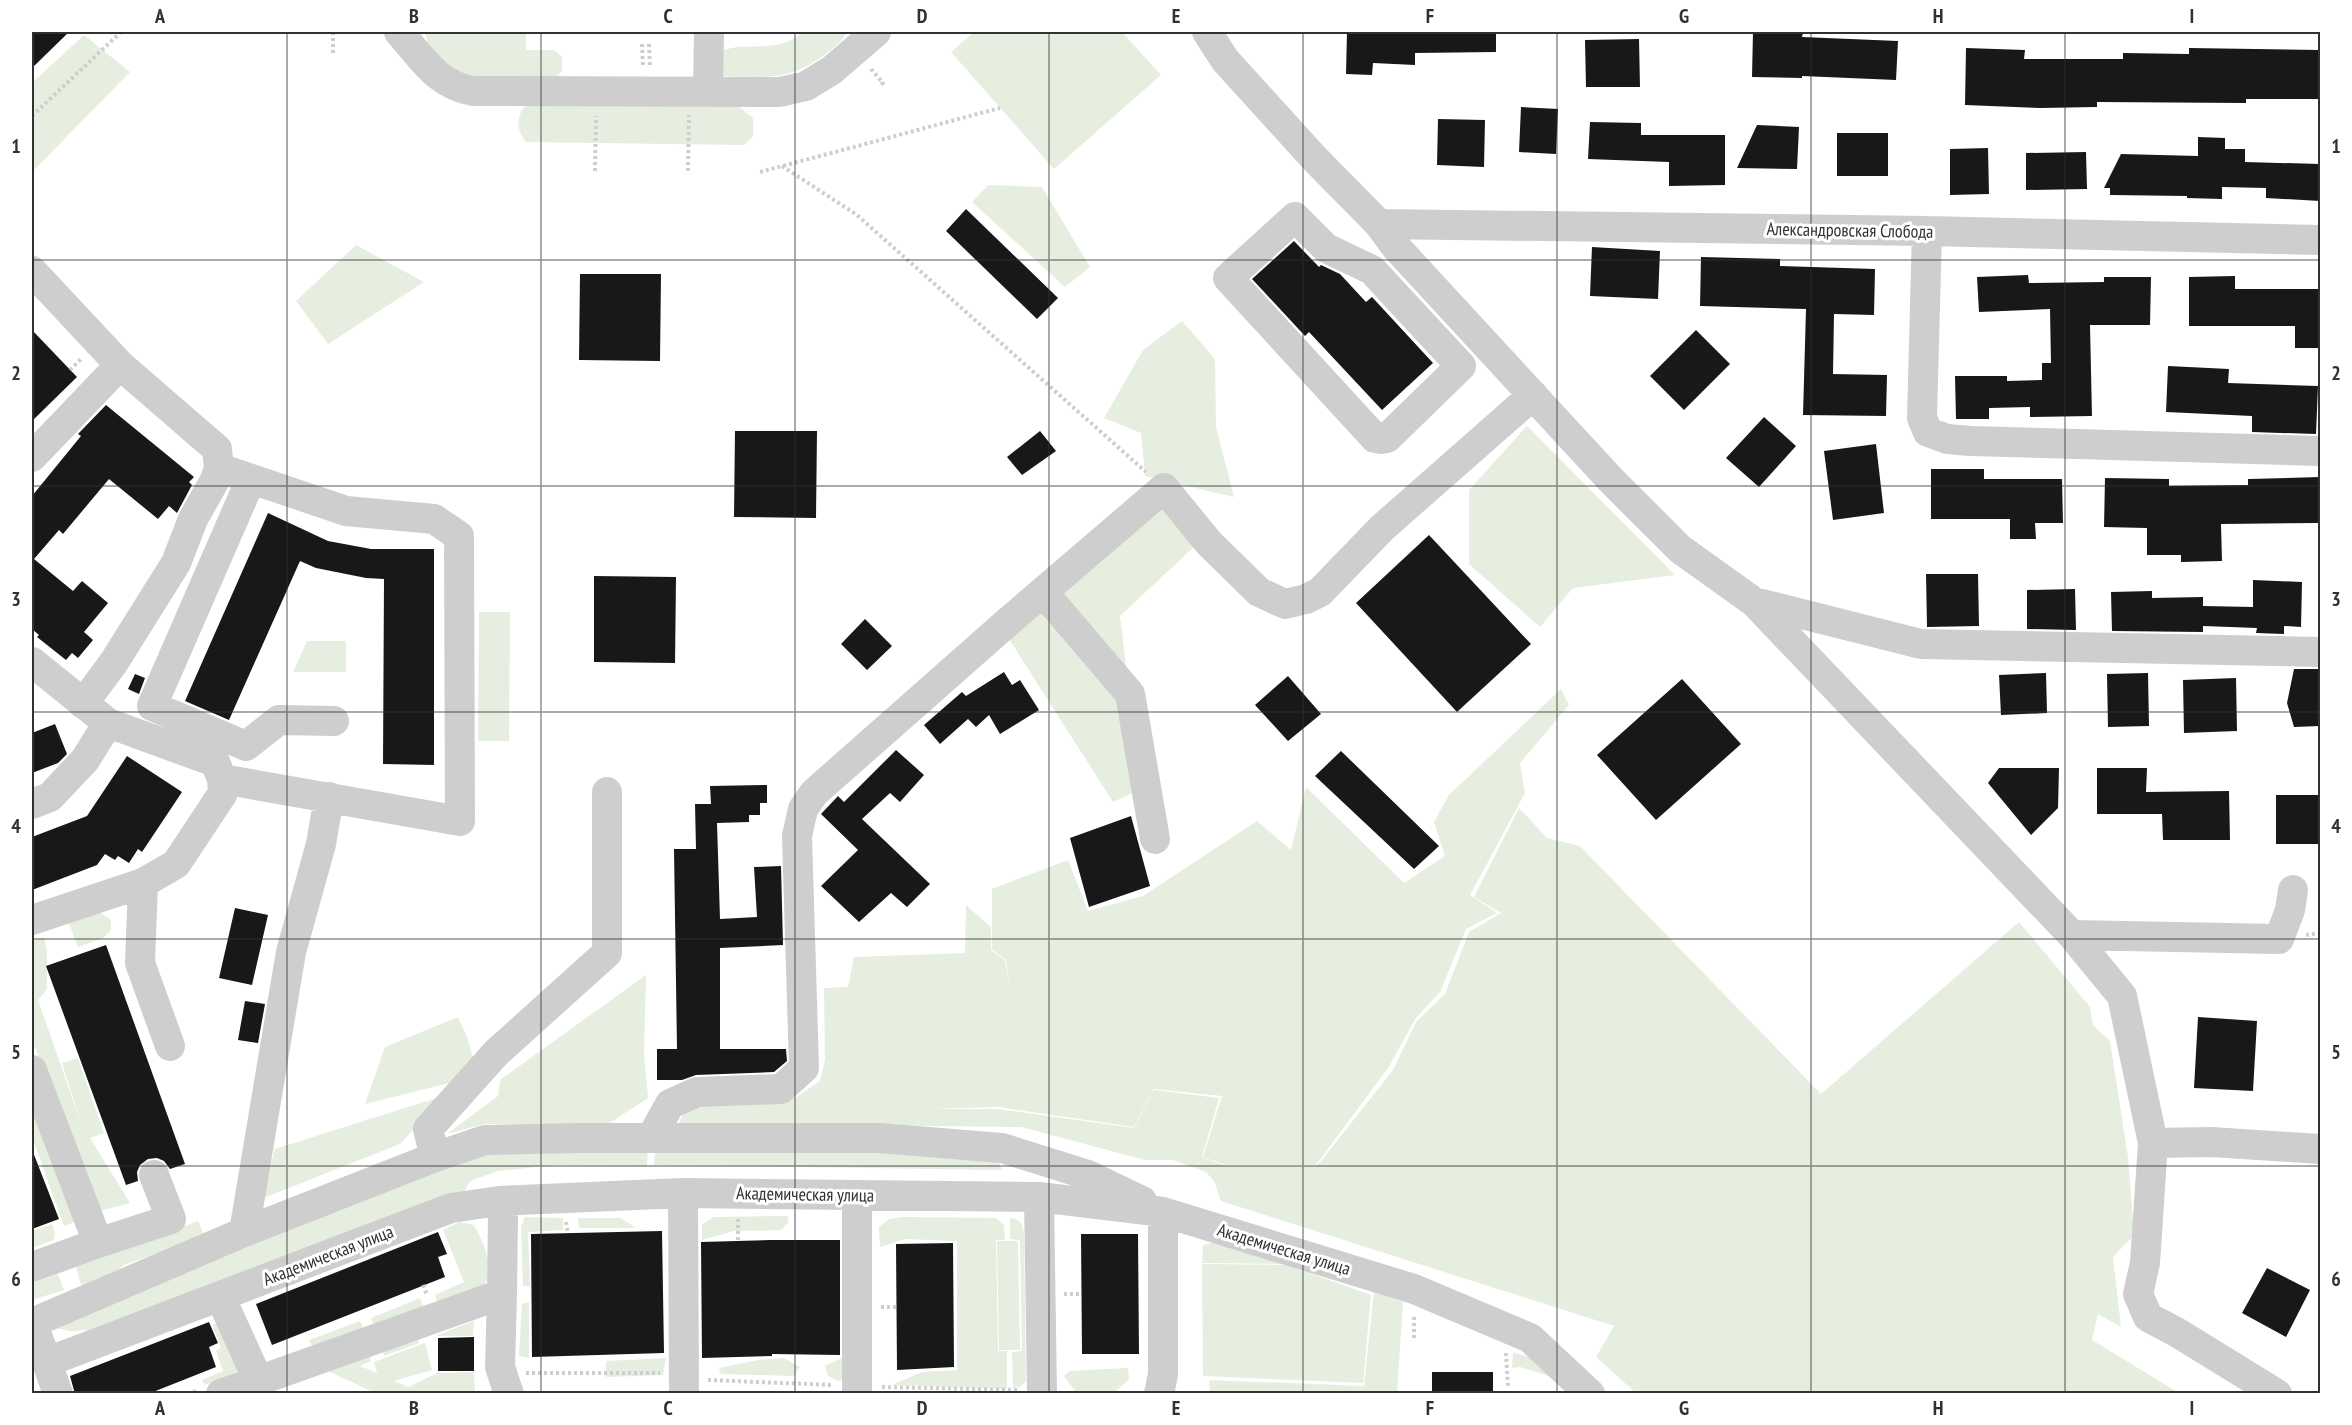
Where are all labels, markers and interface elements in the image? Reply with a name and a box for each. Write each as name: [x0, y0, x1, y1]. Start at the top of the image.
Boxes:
text: A: [154, 3, 166, 29]
text: B: [409, 3, 419, 29]
text: C: [663, 3, 673, 29]
text: D: [917, 3, 928, 29]
text: E: [1172, 3, 1180, 29]
text: F: [1426, 3, 1434, 29]
text: G: [1679, 3, 1689, 29]
text: H: [1933, 3, 1943, 29]
text: I: [2190, 3, 2194, 29]
text: 1: [11, 133, 21, 159]
text: 1: [2331, 133, 2341, 159]
street label: Александровская Слобода: [1766, 217, 1934, 243]
text: 2: [11, 360, 21, 386]
text: 2: [2331, 360, 2341, 386]
text: 3: [11, 586, 21, 612]
text: 3: [2331, 586, 2341, 612]
text: 4: [11, 813, 21, 839]
text: 4: [2331, 813, 2341, 839]
text: 5: [11, 1039, 21, 1065]
text: 5: [2331, 1039, 2341, 1065]
street label: Академическая улица: [736, 1181, 874, 1207]
street label: Академическая улица: [1215, 1218, 1353, 1280]
street label: Академическая улица: [259, 1220, 397, 1290]
text: 6: [11, 1266, 21, 1292]
text: 6: [2331, 1266, 2341, 1292]
text: A: [154, 1395, 166, 1421]
text: B: [409, 1395, 419, 1421]
text: C: [663, 1395, 673, 1421]
text: D: [917, 1395, 928, 1421]
text: E: [1172, 1395, 1180, 1421]
text: F: [1426, 1395, 1434, 1421]
text: G: [1679, 1395, 1689, 1421]
text: H: [1933, 1395, 1943, 1421]
text: I: [2190, 1395, 2194, 1421]

